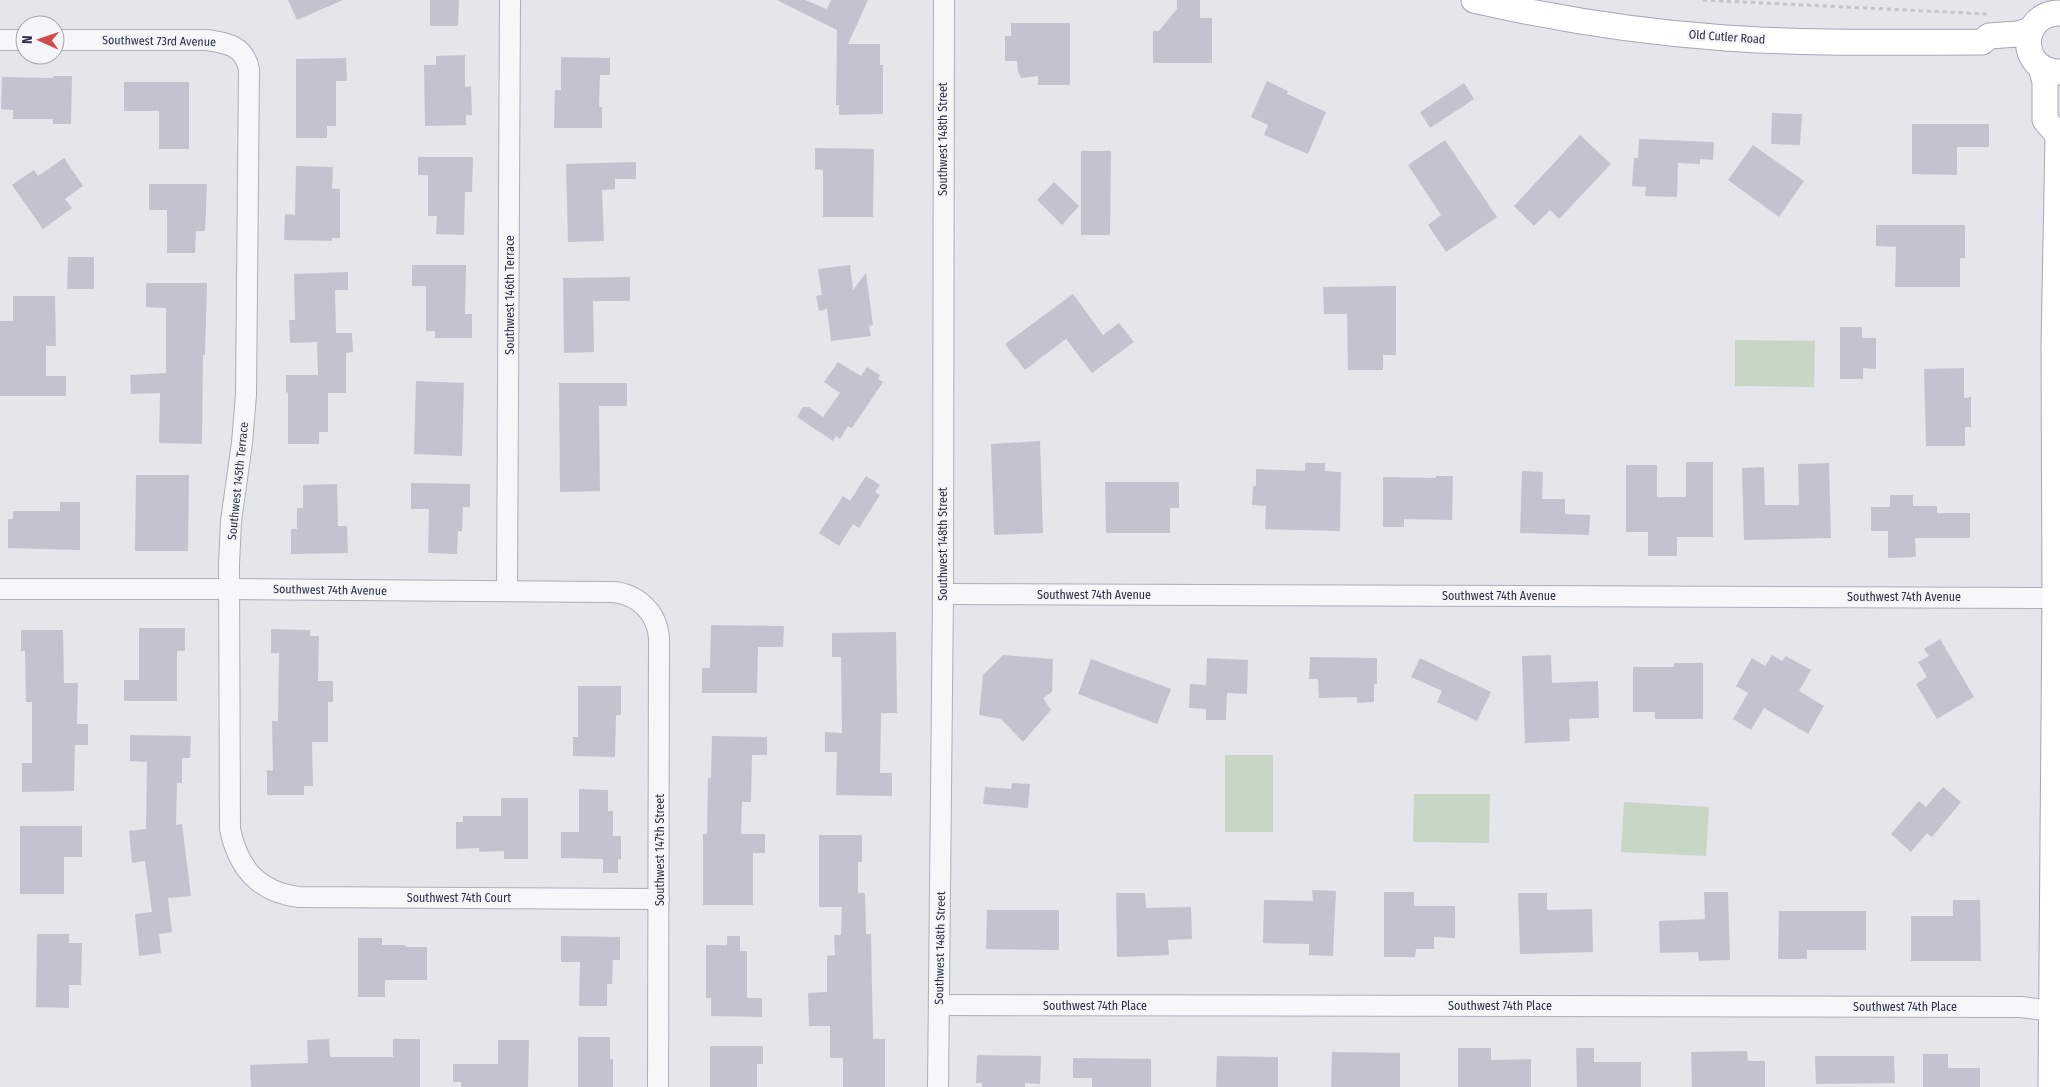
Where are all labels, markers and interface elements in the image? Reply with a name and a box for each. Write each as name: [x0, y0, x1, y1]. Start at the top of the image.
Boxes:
north arrow: [15, 15, 65, 65]
street label: Old Cutler Road: [1688, 27, 1766, 47]
street label: Southwest 73rd Avenue: [102, 33, 216, 49]
text: N: [19, 35, 36, 44]
street label: Southwest 148th Street: [936, 82, 950, 196]
street label: Southwest 146th Terrace: [503, 235, 517, 355]
street label: Southwest 145th Terrace: [225, 421, 251, 541]
street label: Southwest 148th Street: [936, 487, 950, 601]
street label: Southwest 74th Avenue: [273, 582, 387, 598]
street label: Southwest 74th Avenue: [1037, 588, 1151, 602]
street label: Southwest 74th Avenue: [1442, 589, 1556, 603]
street label: Southwest 74th Avenue: [1847, 590, 1961, 604]
street label: Southwest 147th Street: [653, 794, 667, 906]
street label: Southwest 74th Court: [407, 891, 511, 905]
street label: Southwest 148th Street: [932, 891, 948, 1005]
street label: Southwest 74th Place: [1043, 999, 1147, 1013]
street label: Southwest 74th Place: [1448, 999, 1552, 1013]
street label: Southwest 74th Place: [1853, 1000, 1957, 1014]

